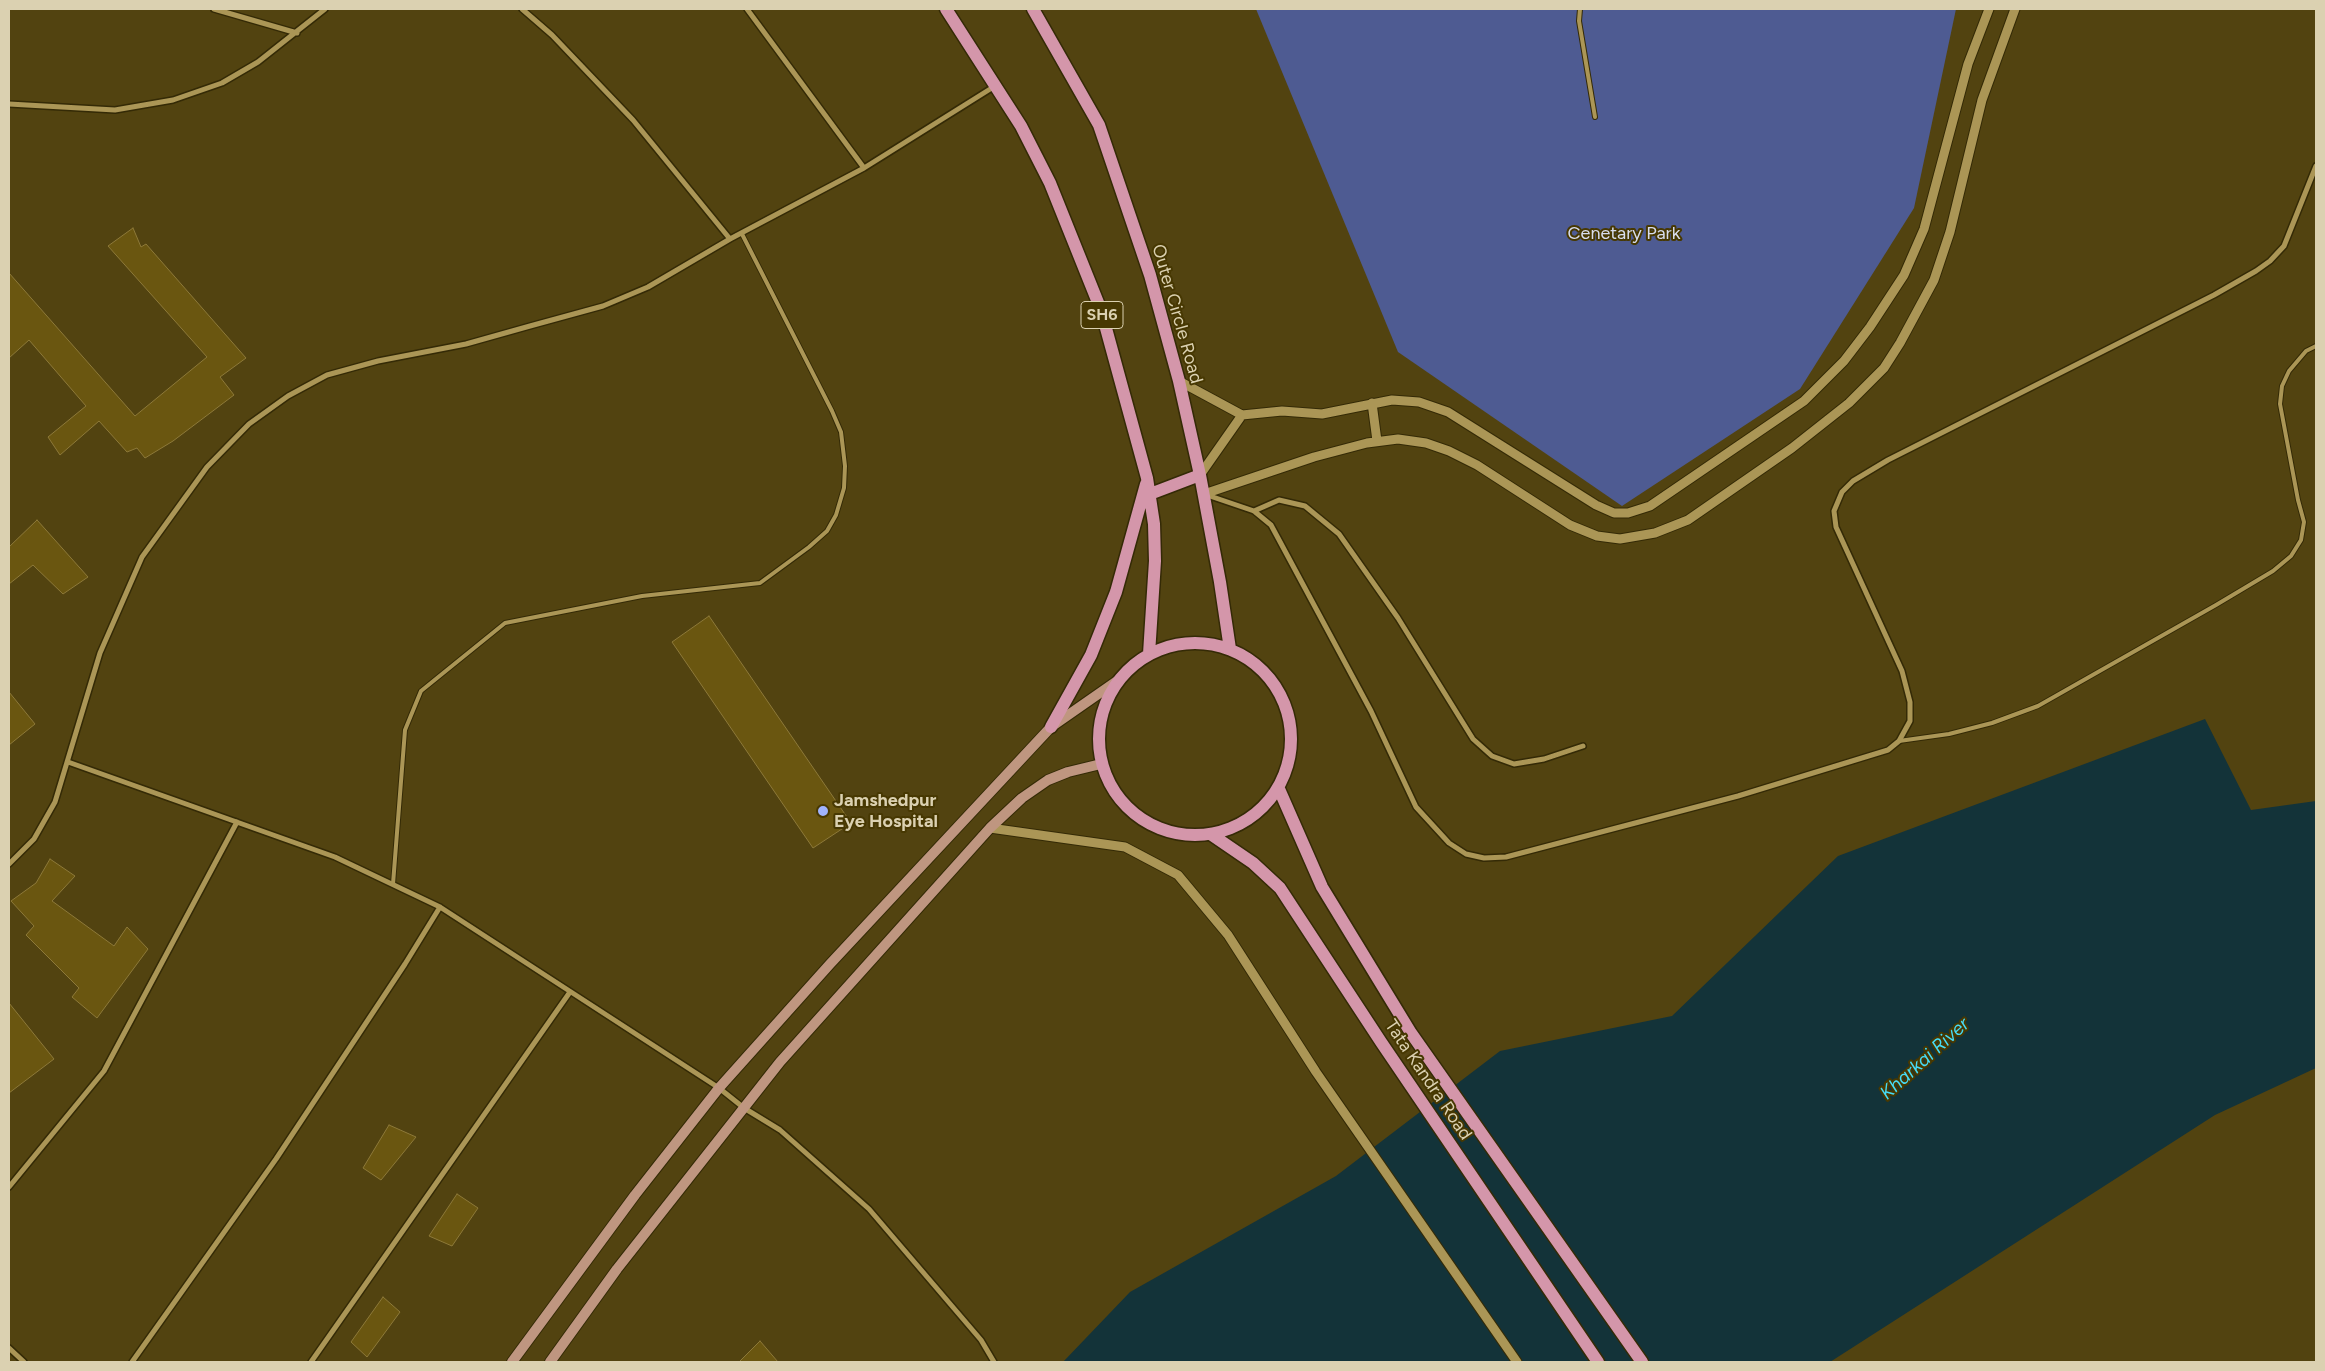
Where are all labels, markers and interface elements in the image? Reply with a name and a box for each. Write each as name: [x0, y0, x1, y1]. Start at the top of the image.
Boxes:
park label: Cenetary Park: [1568, 223, 1680, 245]
street label: Outer Circle Road: [1147, 242, 1207, 386]
road number: SH6: [1081, 302, 1123, 328]
place label: Jamshedpur Eye Hospital: [834, 790, 938, 832]
marker: Jamshedpur Eye Hospital: [816, 804, 830, 818]
water label: Kharkai River: [1876, 1013, 1974, 1105]
street label: Tata Kandra Road: [1380, 1016, 1476, 1144]

